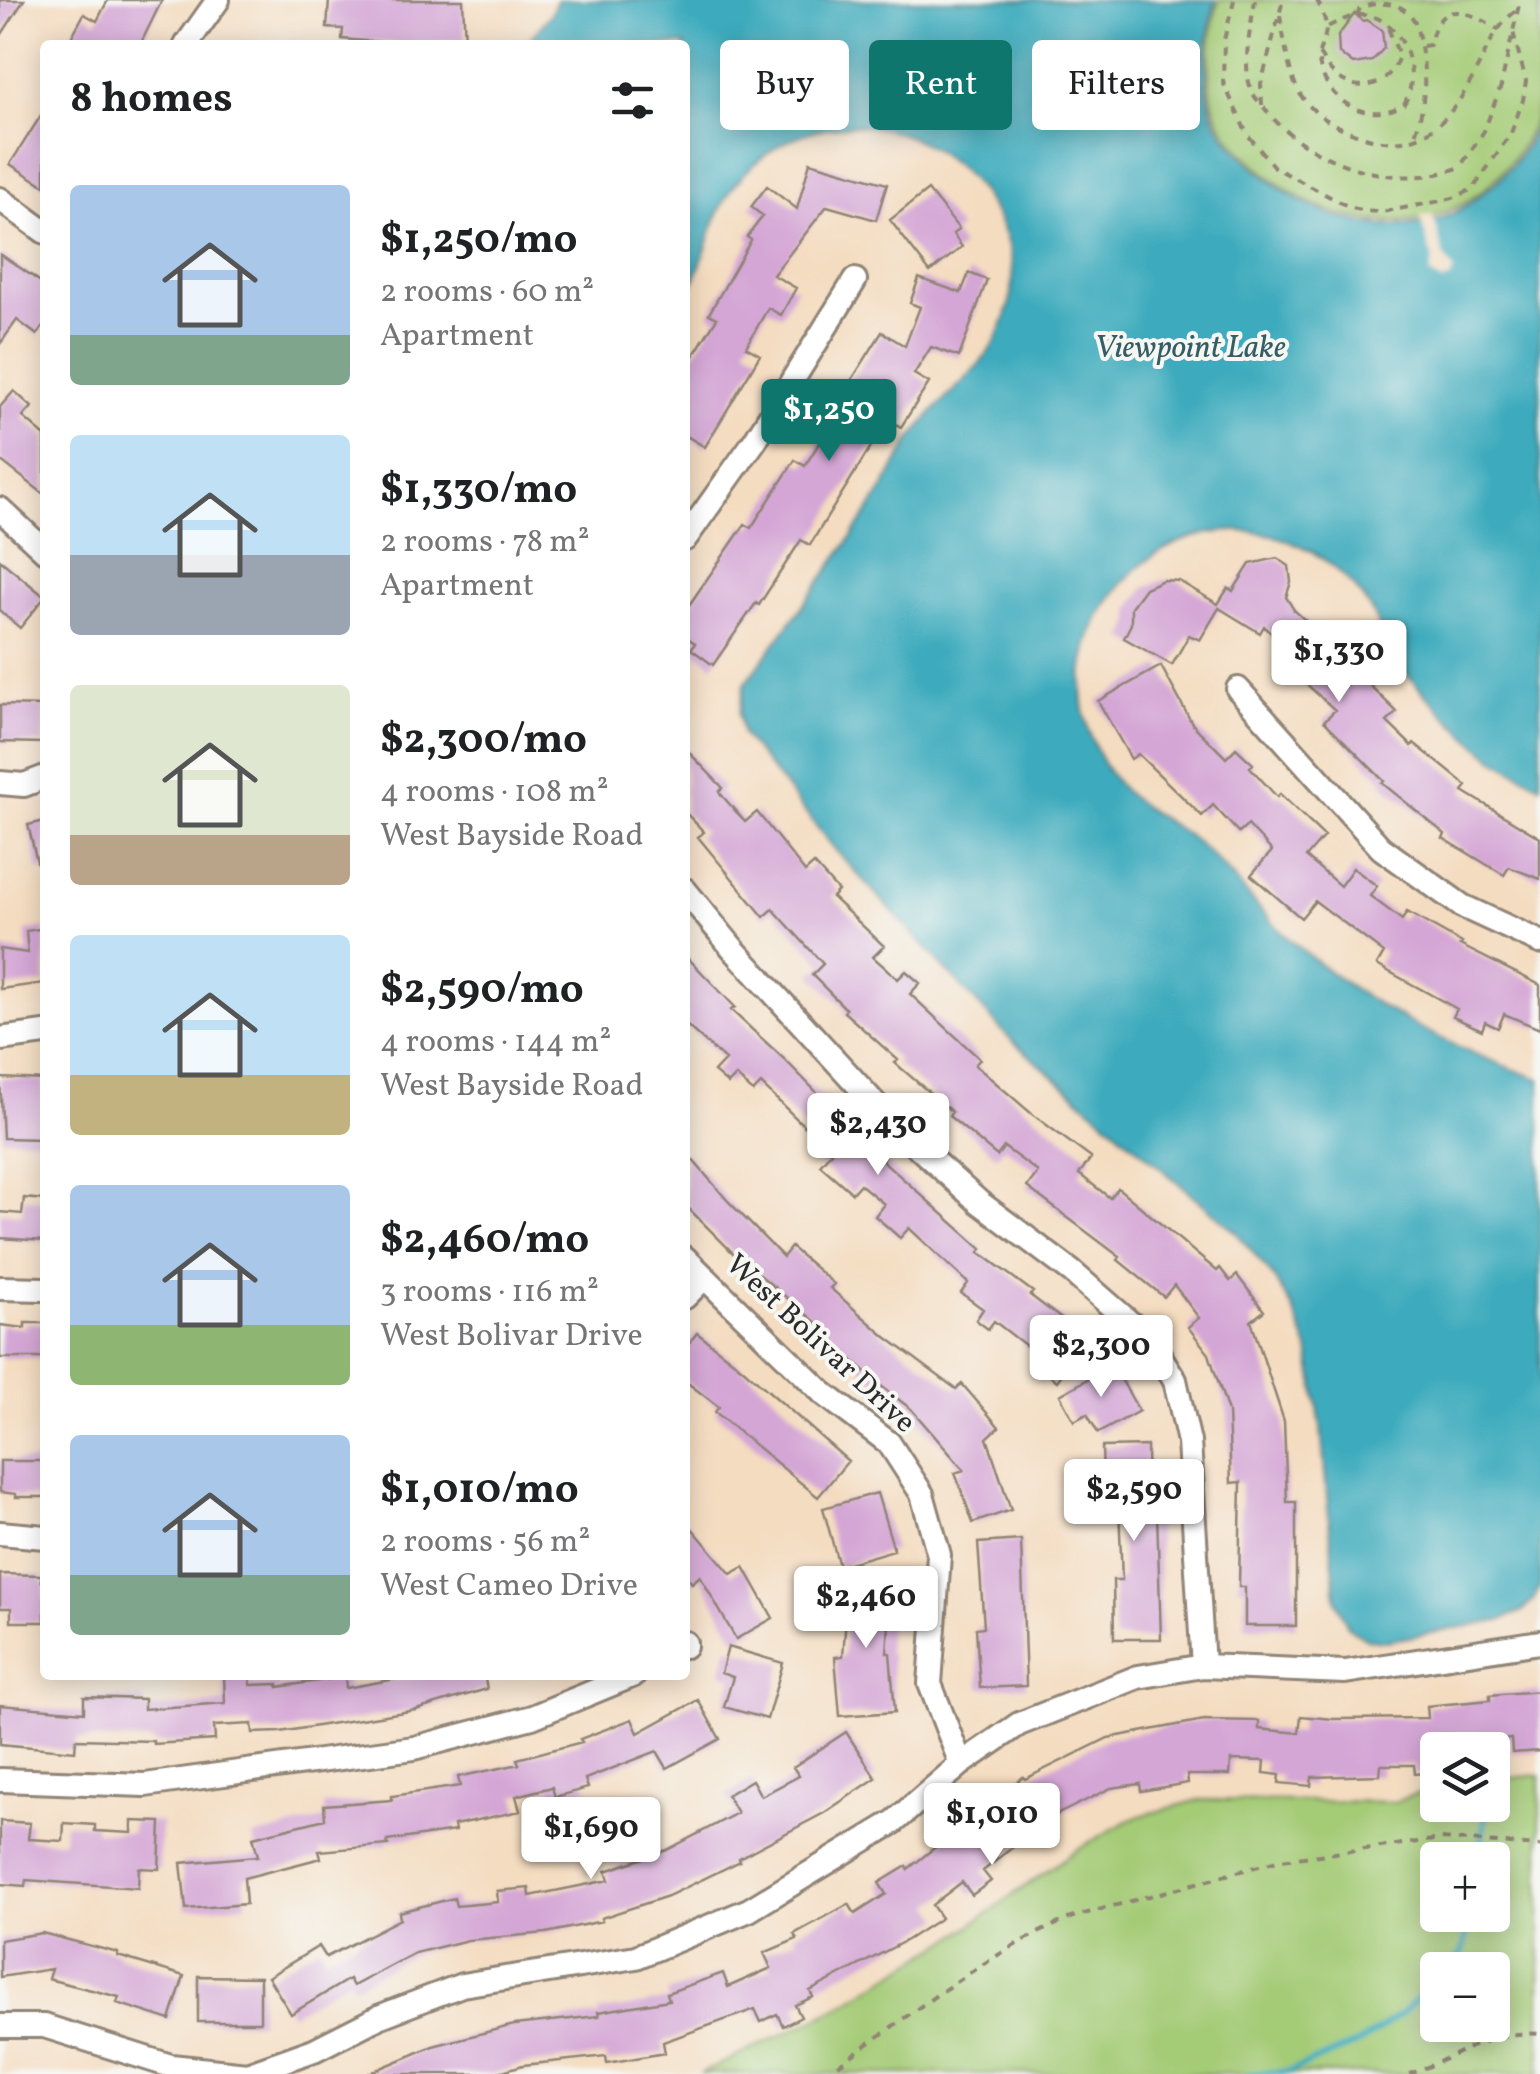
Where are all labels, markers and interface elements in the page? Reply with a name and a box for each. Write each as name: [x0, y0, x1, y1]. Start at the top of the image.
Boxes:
chip: Buy: [720, 40, 849, 130]
chip: Rent: [869, 40, 1012, 130]
chip: Filters: [1032, 40, 1200, 130]
text: 8 homes: [70, 71, 233, 130]
icon: filters: [605, 73, 660, 128]
text: $1,250/mo: [380, 212, 578, 271]
icon: home: [150, 225, 270, 345]
text: 2 rooms · 60 m²: [380, 271, 594, 315]
text: Apartment: [380, 315, 534, 359]
water label: Viewpoint Lake: [1094, 327, 1286, 371]
pin: $1,250: [748, 379, 910, 464]
text: $1,250: [783, 389, 875, 433]
text: $1,330/mo: [380, 462, 577, 521]
icon: home: [150, 475, 270, 595]
text: 2 rooms · 78 m²: [380, 521, 590, 565]
text: Apartment: [380, 565, 534, 609]
pin: $1,330: [1258, 620, 1420, 705]
text: $1,330: [1293, 630, 1385, 674]
text: $2,300/mo: [380, 712, 587, 771]
icon: home: [150, 725, 270, 845]
text: 4 rooms · 108 m²: [380, 771, 609, 815]
text: West Bayside Road: [380, 815, 643, 859]
text: $2,590/mo: [380, 962, 584, 1021]
icon: home: [150, 975, 270, 1095]
text: 4 rooms · 144 m²: [380, 1021, 611, 1065]
text: West Bayside Road: [380, 1065, 643, 1109]
pin: $2,430: [797, 1093, 959, 1178]
text: $2,430: [829, 1103, 927, 1147]
text: $2,460/mo: [380, 1212, 589, 1271]
icon: home: [150, 1225, 270, 1345]
street label: West Bolivar Drive: [716, 1245, 924, 1443]
text: 3 rooms · 116 m²: [380, 1271, 599, 1315]
text: West Bolivar Drive: [380, 1315, 643, 1359]
pin: $2,300: [1020, 1315, 1182, 1400]
text: $2,300: [1052, 1325, 1150, 1369]
pin: $2,590: [1053, 1459, 1215, 1544]
text: $1,010/mo: [380, 1462, 579, 1521]
text: $2,590: [1086, 1469, 1182, 1513]
icon: home: [150, 1475, 270, 1595]
text: 2 rooms · 56 m²: [380, 1521, 590, 1565]
text: West Cameo Drive: [380, 1565, 638, 1609]
pin: $2,460: [785, 1566, 947, 1651]
text: $2,460: [816, 1576, 916, 1620]
map controls: [1420, 1732, 1510, 2042]
button: layers: [1420, 1732, 1510, 1822]
pin: $1,010: [911, 1783, 1073, 1868]
text: $1,010: [946, 1793, 1038, 1837]
pin: $1,690: [510, 1797, 672, 1882]
text: $1,690: [543, 1807, 639, 1851]
button: +: [1420, 1842, 1510, 1932]
button: −: [1420, 1952, 1510, 2042]

